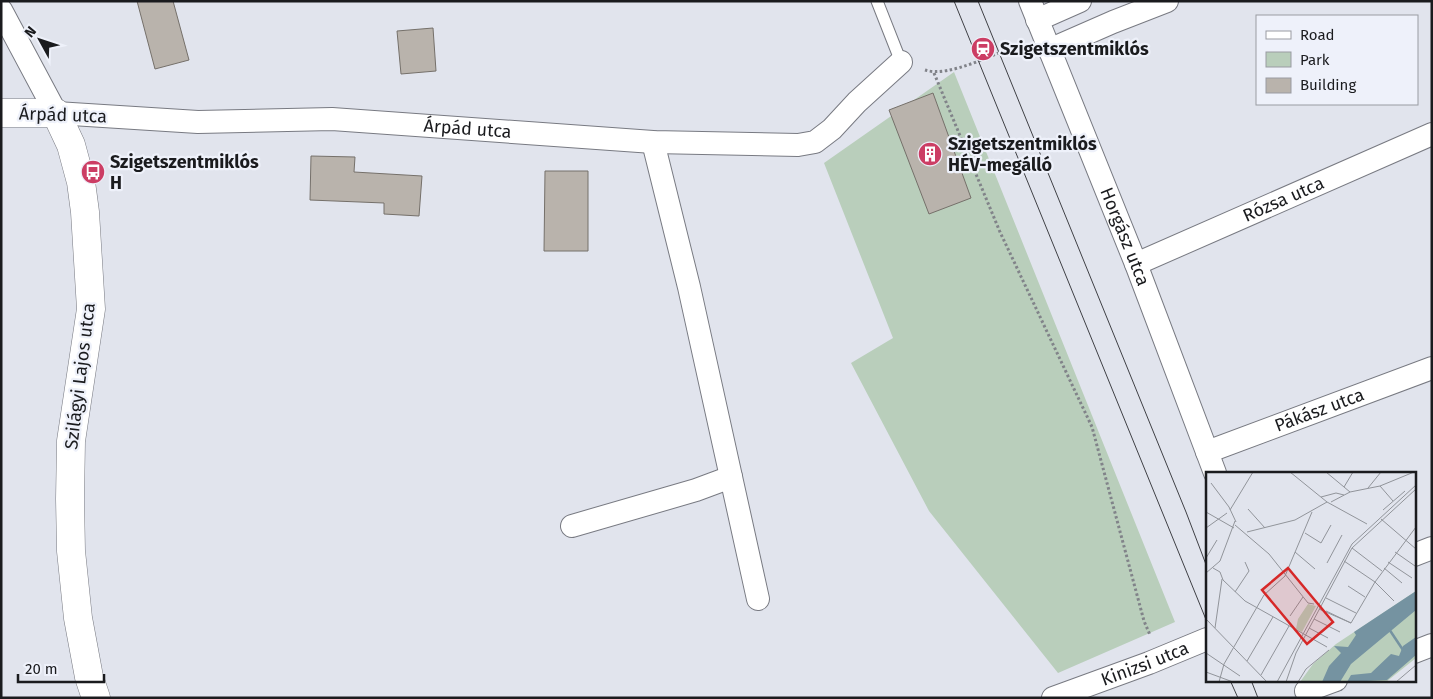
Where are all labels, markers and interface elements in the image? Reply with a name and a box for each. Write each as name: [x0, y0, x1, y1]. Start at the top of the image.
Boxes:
north arrow: [15, 15, 65, 65]
legend: [1256, 15, 1418, 105]
text: N: [21, 23, 40, 41]
text: Road: [1300, 26, 1335, 44]
station icon: Szigetszentmiklós: [970, 36, 996, 62]
place label: Szigetszentmiklós: [1000, 38, 1149, 60]
text: Park: [1300, 51, 1330, 69]
text: Building: [1300, 76, 1356, 94]
street label: Árpád utca: [19, 101, 107, 128]
street label: Árpád utca: [423, 114, 512, 143]
place label: Szigetszentmiklós HÉV-megálló: [948, 133, 1097, 176]
building icon: Szigetszentmiklós HÉV-megálló: [917, 141, 943, 167]
place label: Szigetszentmiklós H: [110, 151, 259, 194]
bus stop icon: Szigetszentmiklós H: [80, 159, 106, 185]
street label: Rózsa utca: [1239, 172, 1327, 227]
street label: Horgász utca: [1095, 184, 1154, 289]
street label: Szilágyi Lajos utca: [60, 301, 100, 451]
street label: Pákász utca: [1272, 383, 1367, 437]
inset map: [1206, 472, 1416, 682]
street label: Kinizsi utca: [1098, 637, 1192, 691]
scale bar: [18, 652, 104, 684]
text: 20 m: [25, 660, 58, 678]

